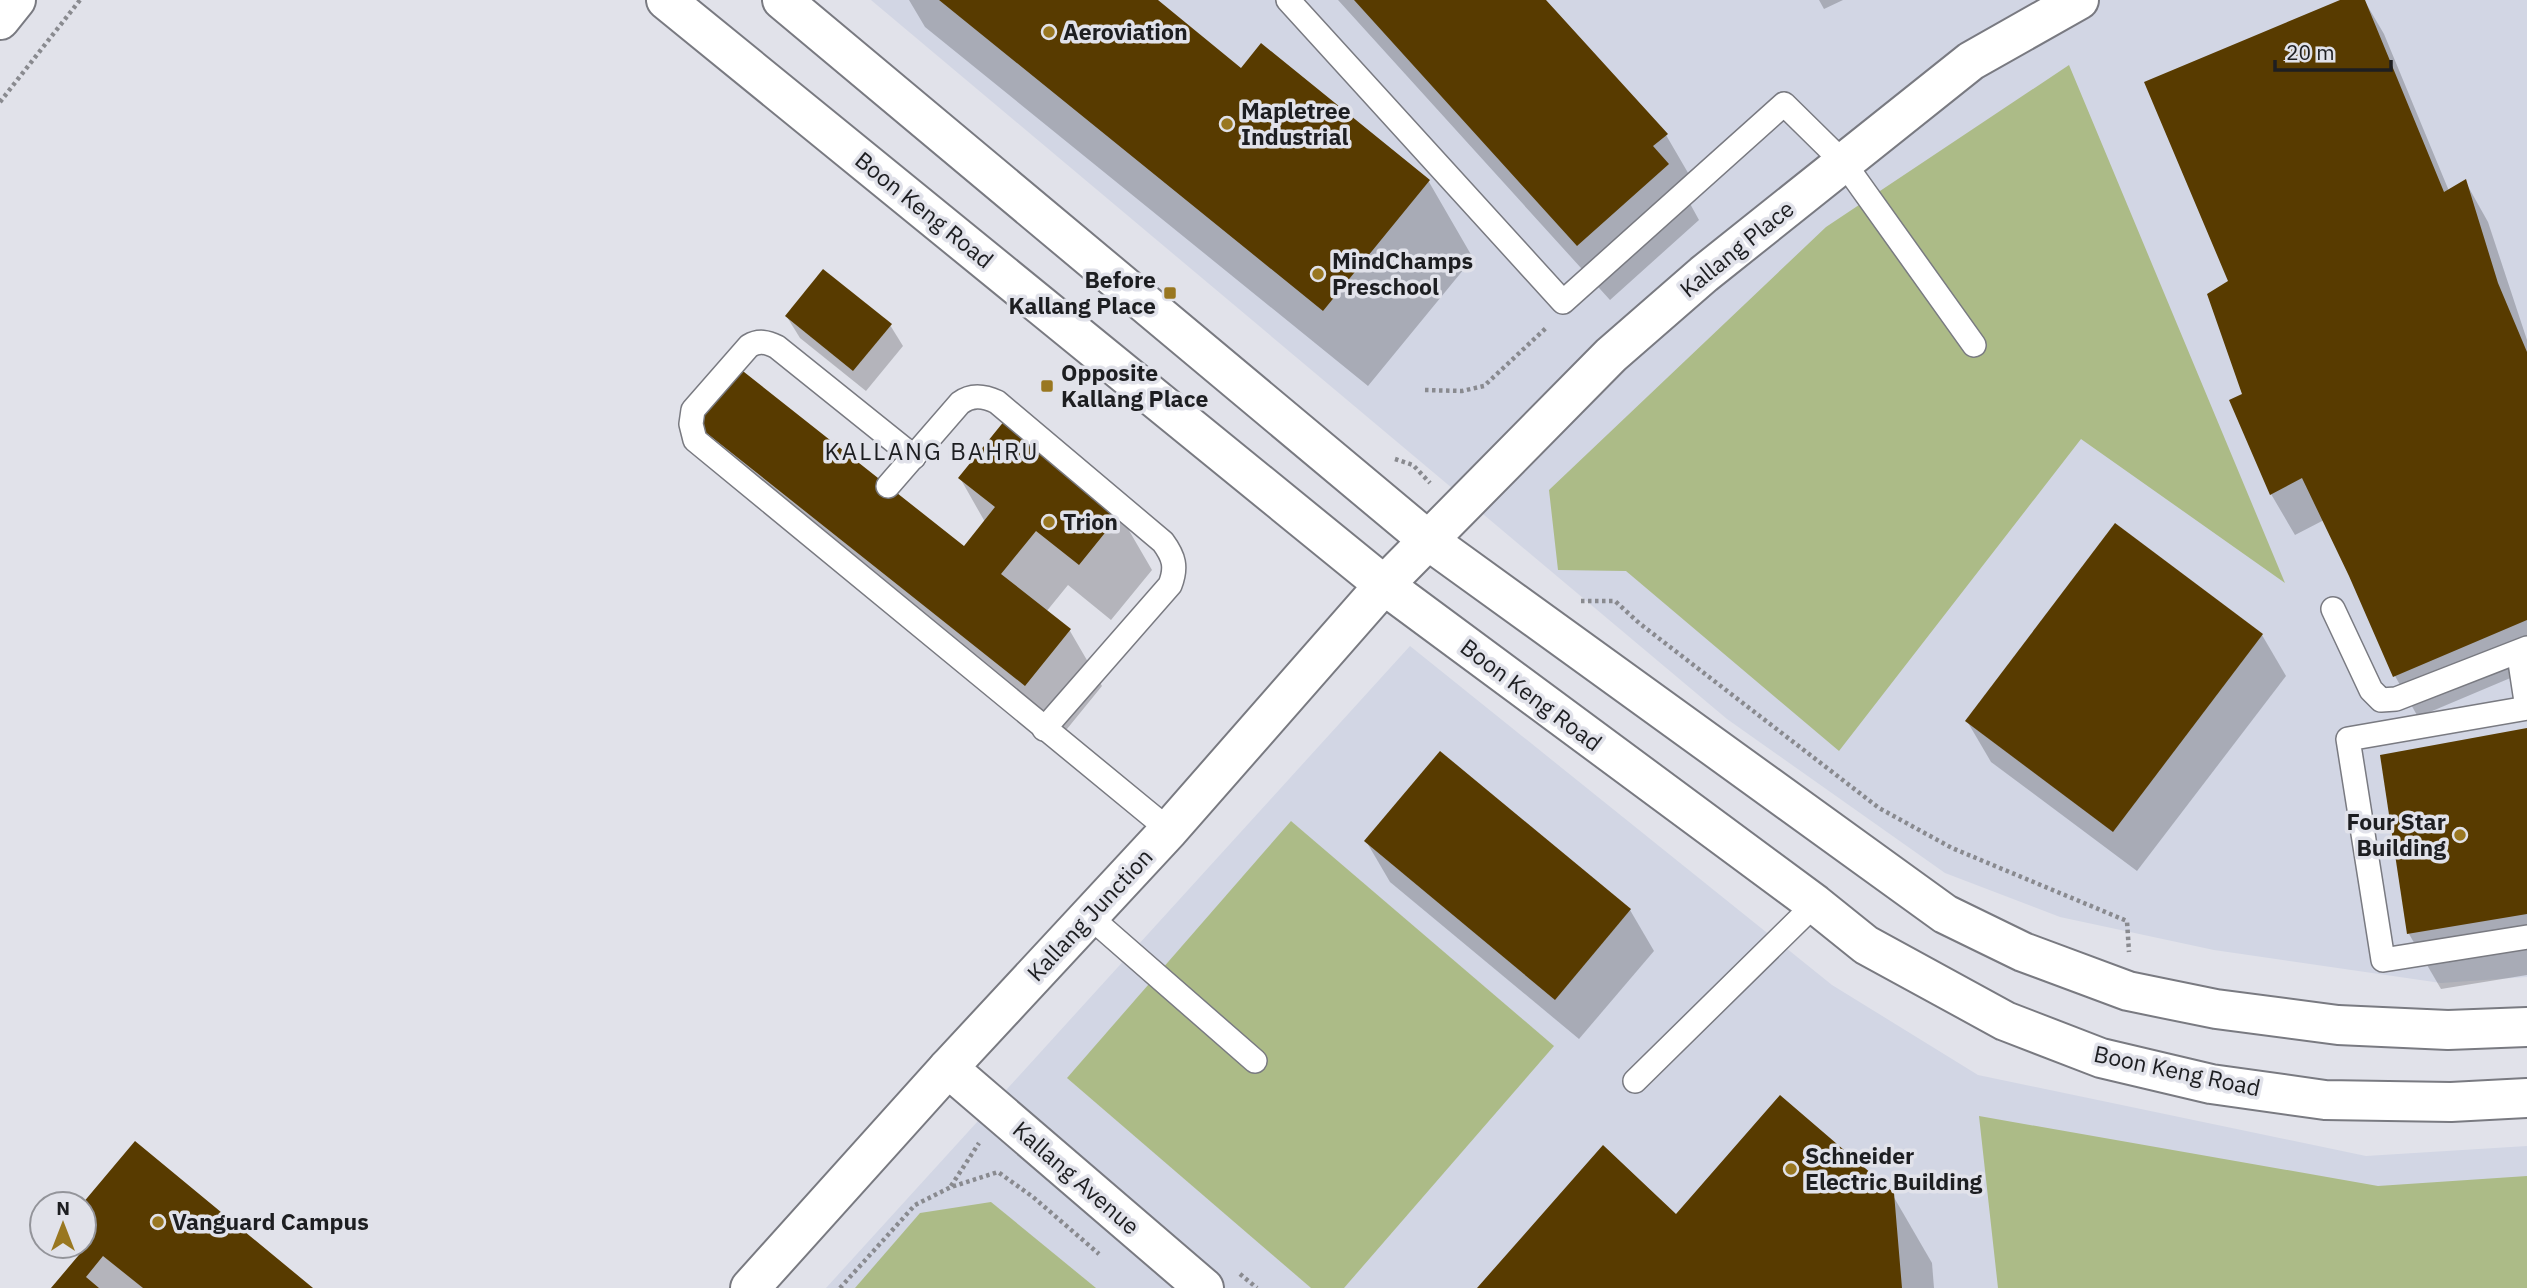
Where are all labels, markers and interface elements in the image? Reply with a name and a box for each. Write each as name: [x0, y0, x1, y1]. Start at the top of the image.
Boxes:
place label: Aeroviation: [1063, 16, 1188, 46]
marker: Aeroviation: [1041, 24, 1057, 40]
scale bar: [2275, 28, 2390, 72]
text: 20 m: [2286, 38, 2335, 66]
place label: Mapletree Industrial: [1241, 95, 1351, 151]
marker: Mapletree Industrial: [1219, 116, 1235, 132]
street label: Boon Keng Road: [849, 144, 1000, 274]
street label: Kallang Place: [1673, 193, 1800, 303]
place label: MindChamps Preschool: [1332, 245, 1473, 301]
place label: Before Kallang Place: [1009, 264, 1156, 320]
marker: MindChamps Preschool: [1310, 266, 1326, 282]
marker: Before Kallang Place: [1162, 285, 1178, 301]
place label: Opposite Kallang Place: [1061, 357, 1208, 413]
marker: Opposite Kallang Place: [1039, 378, 1055, 394]
district label: KALLANG BAHRU: [825, 435, 1039, 467]
place label: Trion: [1063, 506, 1118, 536]
marker: Trion: [1041, 514, 1057, 530]
street label: Boon Keng Road: [1455, 631, 1608, 757]
place label: Four Star Building: [2346, 806, 2446, 862]
marker: Four Star Building: [2452, 827, 2468, 843]
street label: Kallang Junction: [1020, 842, 1159, 987]
street label: Boon Keng Road: [2091, 1038, 2263, 1102]
street label: Kallang Avenue: [1007, 1114, 1146, 1241]
place label: Schneider Electric Building: [1805, 1140, 1983, 1196]
marker: Schneider Electric Building: [1783, 1161, 1799, 1177]
north arrow: [28, 1190, 98, 1260]
text: N: [56, 1196, 70, 1220]
place label: Vanguard Campus: [172, 1206, 369, 1236]
marker: Vanguard Campus: [150, 1214, 166, 1230]

